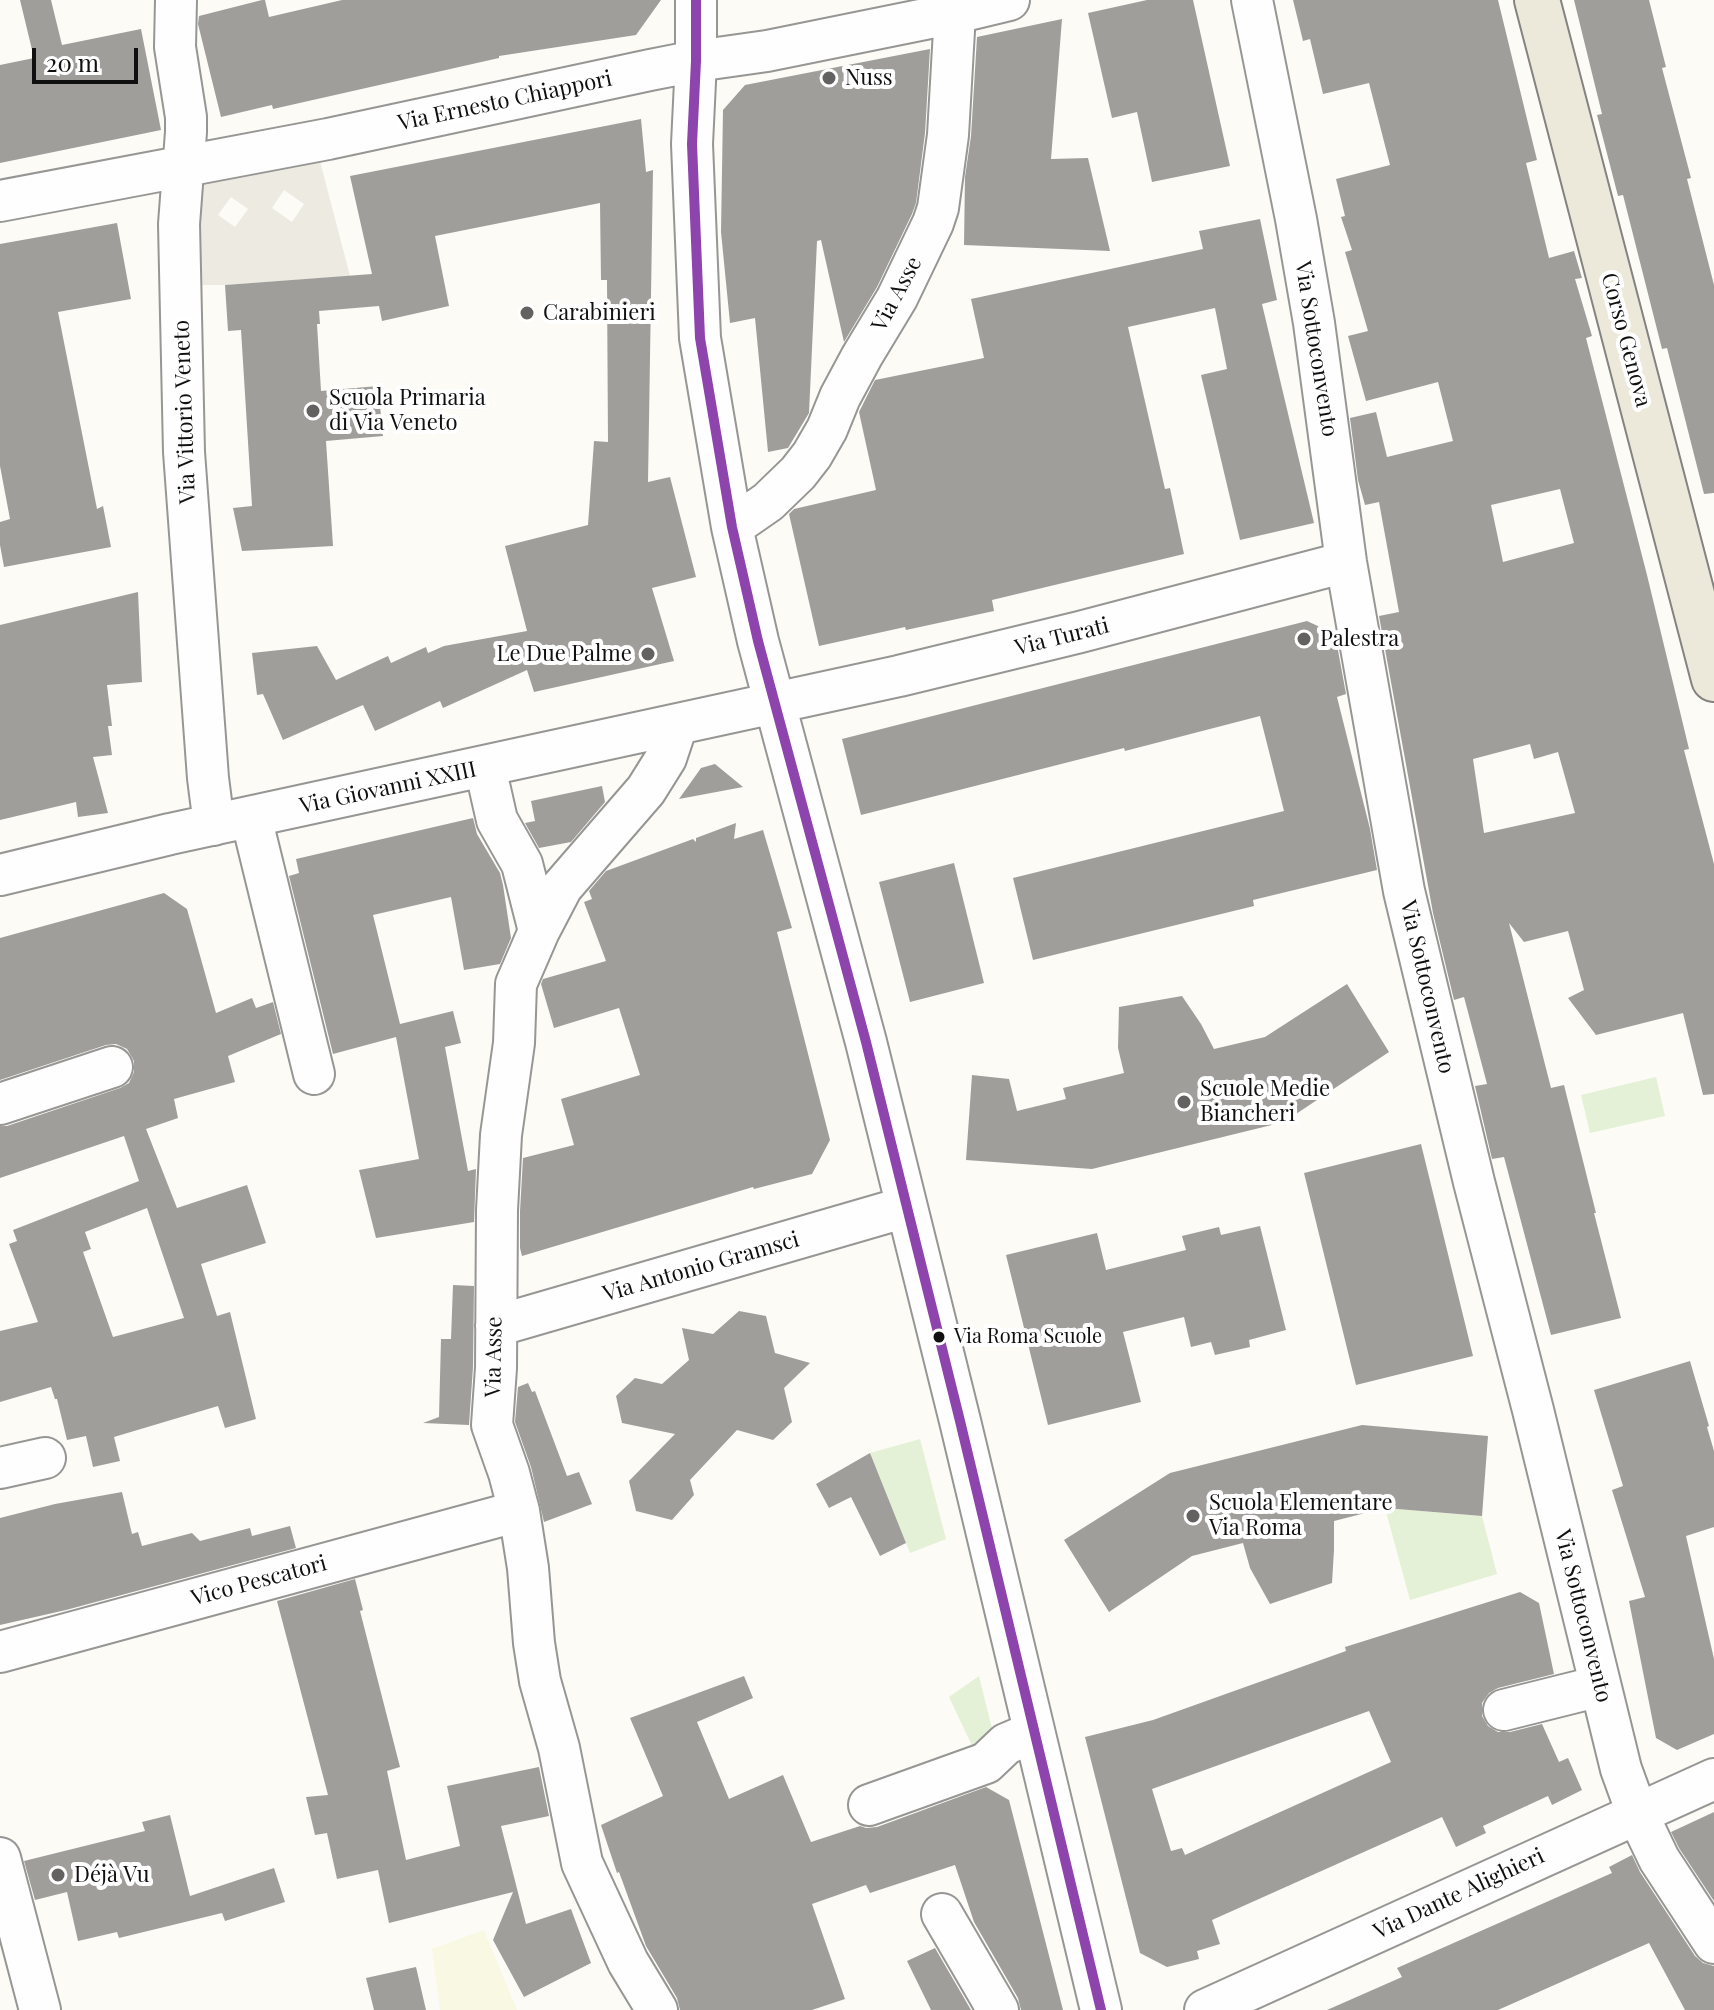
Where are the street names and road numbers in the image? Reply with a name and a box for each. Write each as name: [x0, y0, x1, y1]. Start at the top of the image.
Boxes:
street label: Via Ernesto Chiappori: [396, 65, 614, 137]
street label: Via Asse: [866, 252, 928, 336]
street label: Via Sottoconvento: [1289, 259, 1343, 439]
street label: Corso Genova: [1595, 270, 1657, 410]
street label: Via Vittorio Veneto: [169, 320, 201, 504]
street label: Via Turati: [1012, 613, 1112, 661]
street label: Via Giovanni XXIII: [297, 756, 479, 820]
street label: Via Sottoconvento: [1394, 898, 1460, 1076]
street label: Via Antonio Gramsci: [600, 1226, 802, 1308]
street label: Via Asse: [480, 1316, 508, 1398]
street label: Via Sottoconvento: [1549, 1527, 1617, 1705]
street label: Vico Pescatori: [188, 1550, 330, 1612]
street label: Via Dante Alighieri: [1369, 1843, 1549, 1945]

